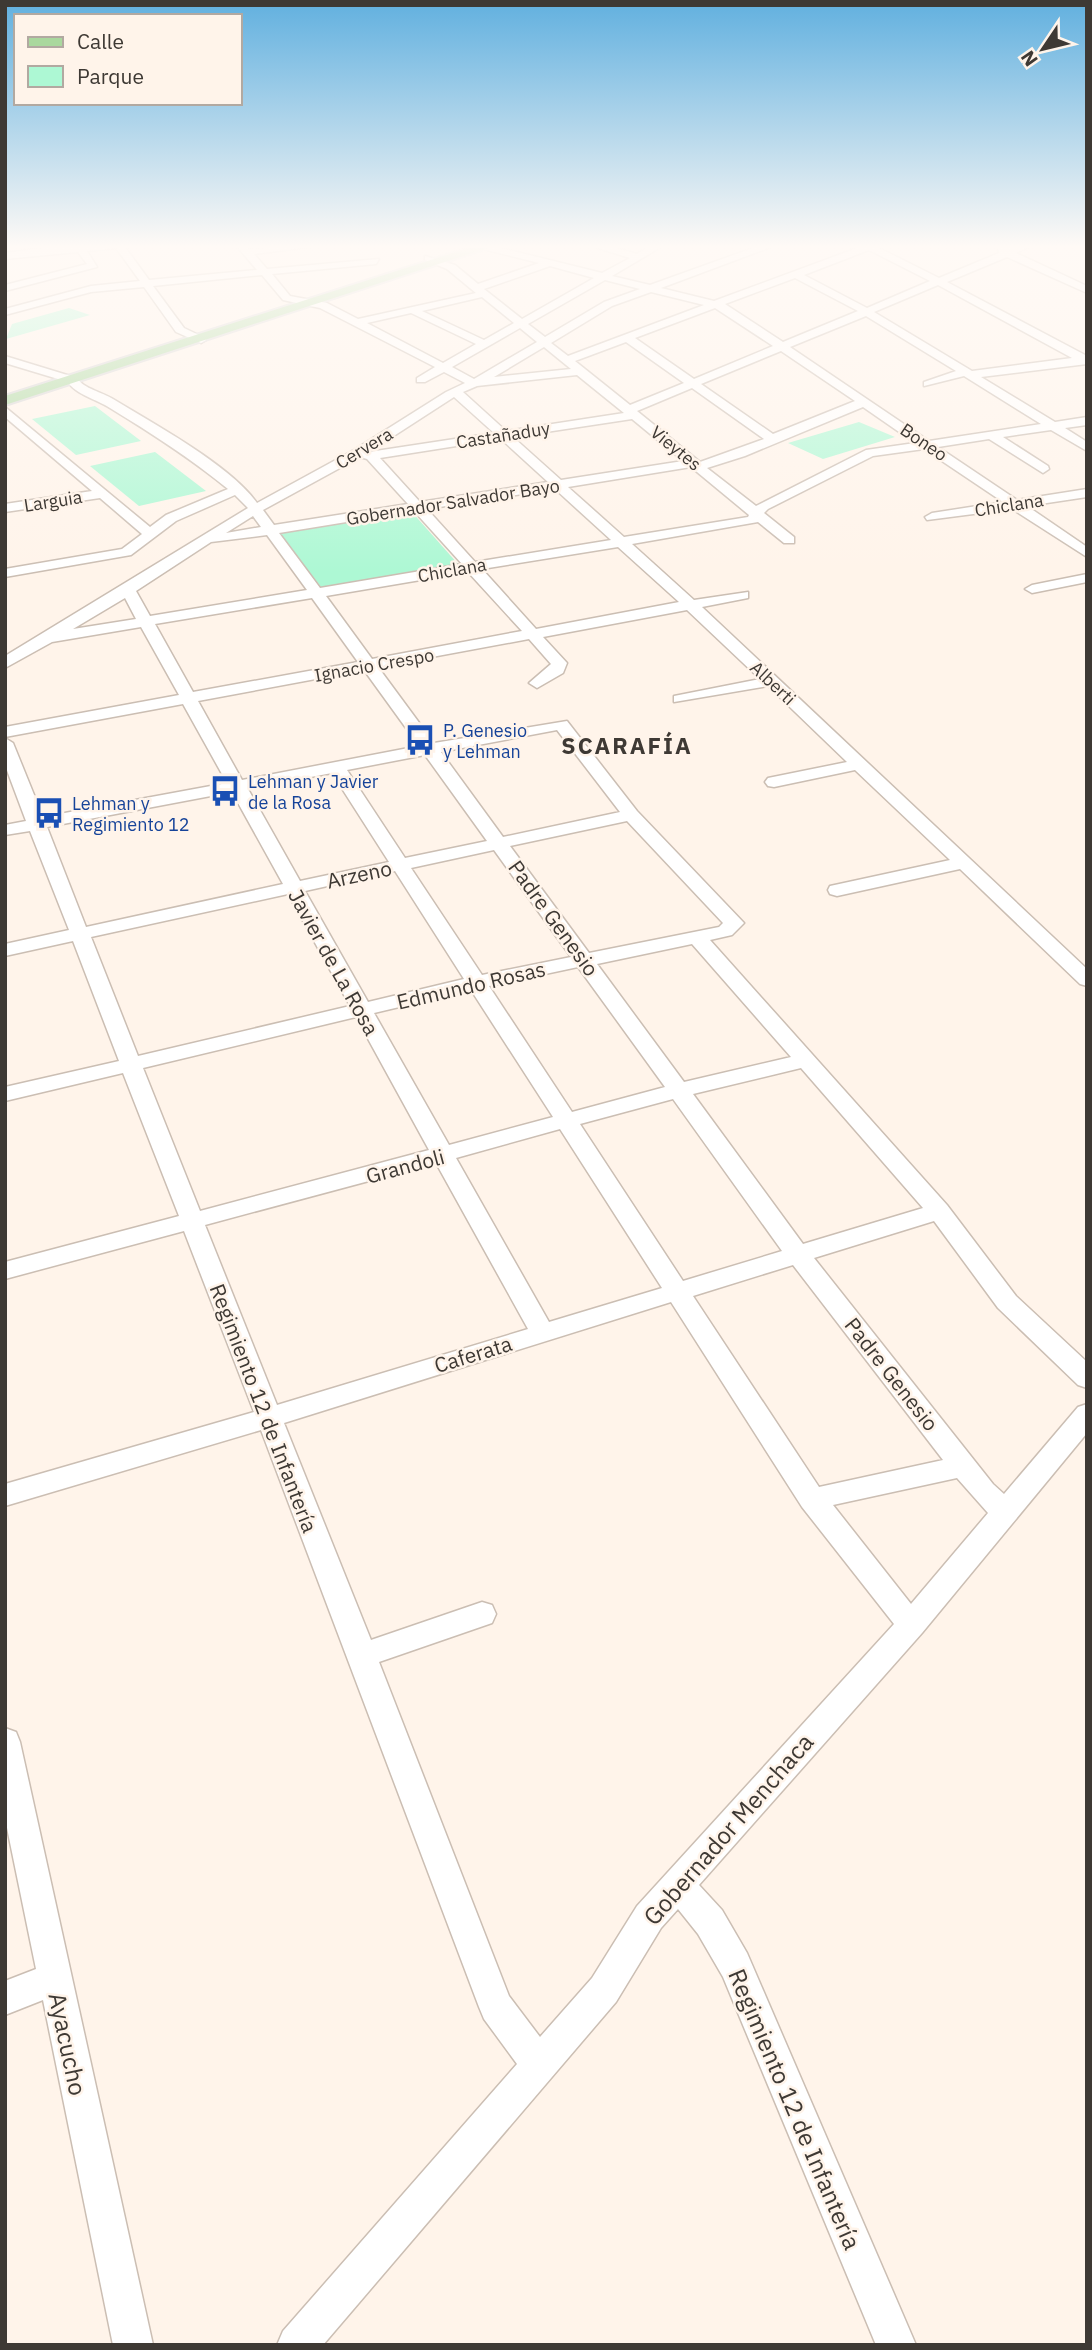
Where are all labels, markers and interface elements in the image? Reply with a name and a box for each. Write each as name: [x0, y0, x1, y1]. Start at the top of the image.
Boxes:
legend: [14, 14, 242, 105]
north arrow: [1008, 14, 1078, 84]
text: Calle: [77, 27, 124, 55]
text: N: [1015, 46, 1043, 71]
text: Parque: [77, 62, 144, 90]
street label: Castañaduy: [454, 416, 552, 454]
street label: Boneo: [896, 418, 952, 466]
street label: Vieytes: [646, 420, 706, 476]
street label: Cervera: [331, 422, 397, 474]
street label: Gobernador Salvador Bayo: [345, 474, 561, 530]
street label: Larguia: [22, 485, 84, 517]
street label: Chiclana: [973, 488, 1045, 522]
street label: Chiclana: [416, 553, 488, 587]
street label: Ignacio Crespo: [312, 643, 436, 687]
street label: Alberti: [745, 656, 801, 710]
place label: P. Genesio y Lehman: [443, 719, 527, 763]
bus stop icon: P. Genesio y Lehman: [403, 723, 437, 757]
district label: SCARAFÍA: [561, 730, 693, 760]
place label: Lehman y Javier de la Rosa: [248, 770, 379, 814]
bus stop icon: Lehman y Javier de la Rosa: [208, 774, 242, 808]
place label: Lehman y Regimiento 12: [72, 792, 190, 836]
bus stop icon: Lehman y Regimiento 12: [32, 796, 66, 830]
street label: Arzeno: [324, 853, 394, 895]
street label: Padre Genesio: [502, 854, 606, 982]
street label: Javier de La Rosa: [282, 884, 386, 1040]
street label: Edmundo Rosas: [394, 954, 548, 1016]
street label: Grandoli: [363, 1142, 447, 1190]
street label: Regimiento 12 de Infantería: [204, 1280, 324, 1536]
street label: Padre Genesio: [839, 1311, 945, 1437]
street label: Caferata: [431, 1329, 515, 1379]
street label: Gobernador Menchaca: [636, 1726, 820, 1932]
street label: Regimiento 12 de Infantería: [721, 1964, 869, 2254]
street label: Ayacucho: [42, 1990, 94, 2098]

